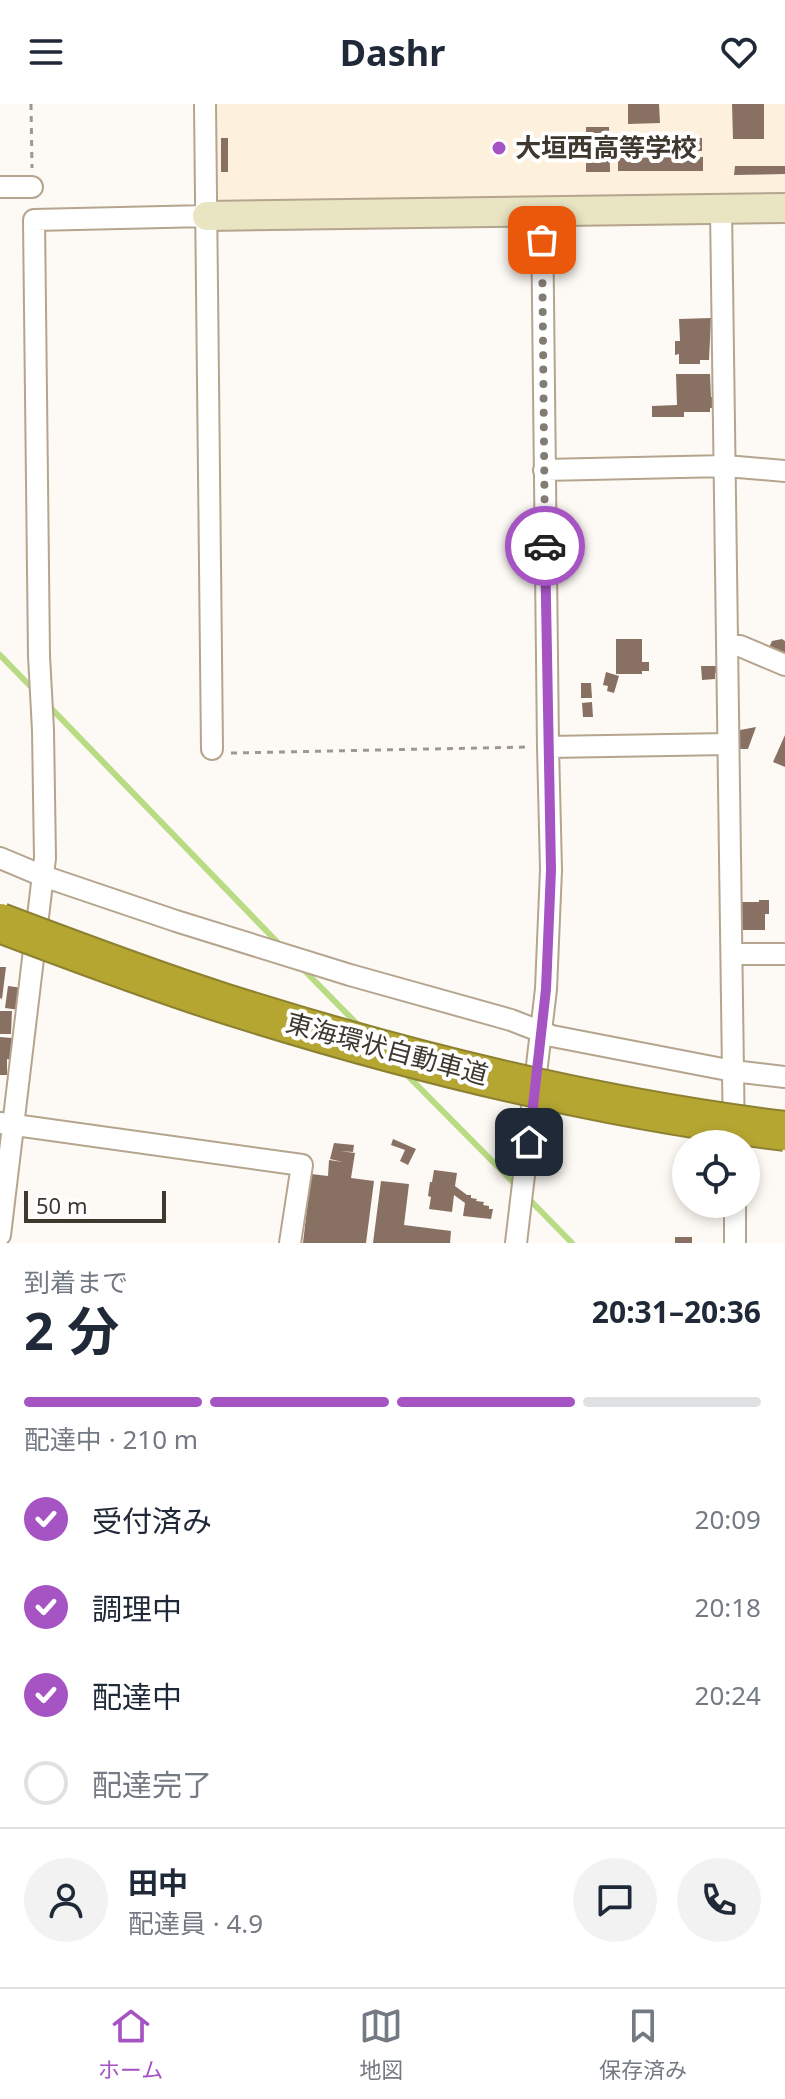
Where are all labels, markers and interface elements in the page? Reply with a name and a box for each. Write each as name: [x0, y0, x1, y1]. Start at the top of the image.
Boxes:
text: Dashr: [340, 28, 445, 77]
icon: menu: [24, 30, 68, 74]
icon: heart: [717, 30, 761, 74]
place label: 大垣西高等学校: [515, 129, 697, 165]
marker: 大垣西高等学校: [490, 139, 508, 157]
pin: [508, 206, 576, 274]
icon: bag: [520, 218, 564, 262]
courier: [505, 506, 585, 586]
icon: car: [523, 524, 567, 568]
street label: 東海環状自動車道: [282, 1004, 492, 1092]
pin: [495, 1108, 563, 1176]
icon: home: [507, 1120, 551, 1164]
map controls: [672, 1130, 760, 1218]
button: locate: [672, 1130, 760, 1218]
scale bar: [24, 1187, 166, 1223]
text: 50 m: [36, 1190, 87, 1220]
text: 到着まで: [24, 1264, 128, 1300]
text: 20:31–20:36: [592, 1291, 761, 1332]
text: 2 分: [24, 1294, 119, 1365]
text: 配達中 · 210 m: [24, 1421, 198, 1457]
icon: check: [24, 1497, 68, 1541]
text: 受付済み: [92, 1500, 212, 1541]
text: 20:09: [695, 1501, 761, 1537]
icon: check: [24, 1585, 68, 1629]
text: 調理中: [92, 1588, 182, 1629]
text: 20:18: [695, 1589, 761, 1625]
icon: check: [24, 1673, 68, 1717]
text: 配達中: [92, 1676, 182, 1717]
text: 20:24: [695, 1677, 761, 1713]
text: 配達完了: [92, 1764, 212, 1805]
button: person: [24, 1858, 108, 1942]
button: chat: [573, 1858, 657, 1942]
button: phone: [677, 1858, 761, 1942]
text: 田中: [128, 1862, 188, 1903]
text: 配達員 · 4.9: [128, 1905, 263, 1941]
tab: ホーム: [98, 2004, 163, 2084]
tab: 地図: [359, 2004, 403, 2084]
tab: 保存済み: [599, 2004, 687, 2084]

